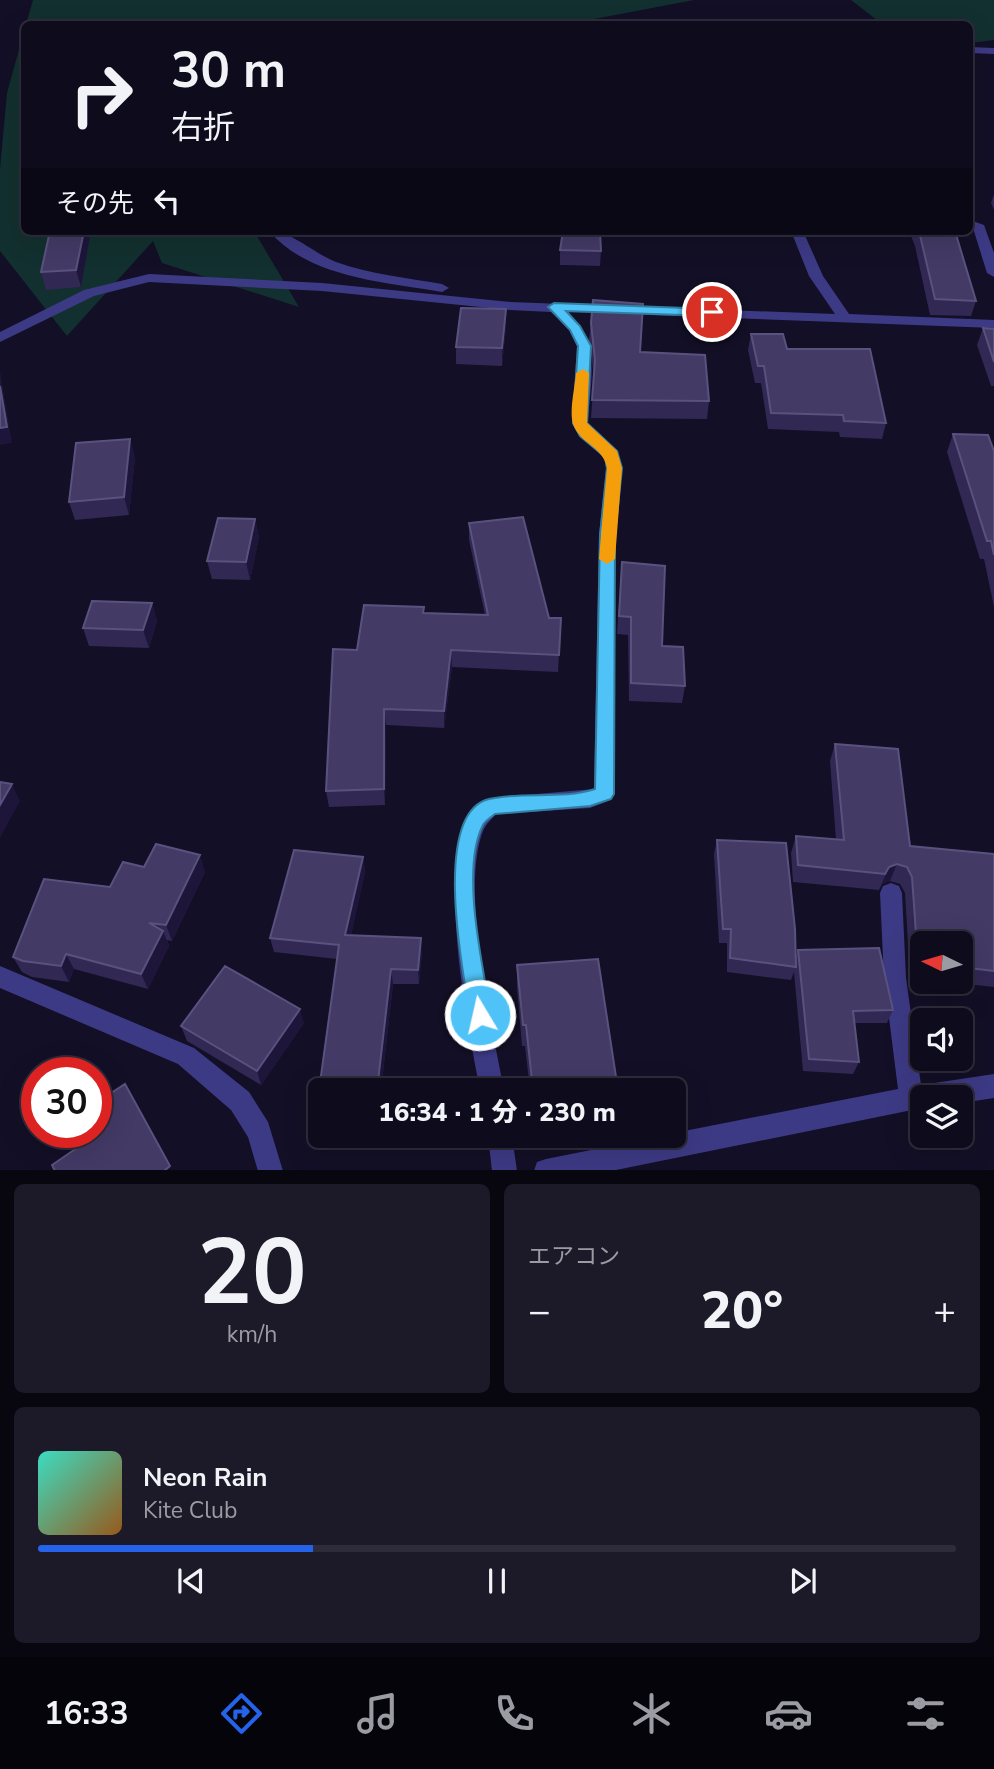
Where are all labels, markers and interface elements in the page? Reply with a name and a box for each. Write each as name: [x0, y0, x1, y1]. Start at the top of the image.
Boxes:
text: 30 m: [171, 37, 286, 104]
icon: right: [56, 49, 147, 140]
text: 右折: [171, 106, 235, 149]
icon: left: [148, 182, 186, 220]
text: その先: [56, 186, 134, 221]
pin: [682, 282, 742, 342]
icon: arrive: [693, 293, 731, 331]
north arrow: [910, 931, 973, 994]
map controls: [910, 931, 973, 1148]
position arrow: [443, 978, 517, 1052]
button: sound: [910, 1008, 973, 1071]
speed limit sign: 30: [21, 1057, 112, 1148]
button: layers: [910, 1085, 973, 1148]
text: 16:34 · 1 分 · 230 m: [378, 1095, 616, 1130]
text: 20: [197, 1211, 307, 1335]
text: エアコン: [528, 1241, 620, 1272]
text: 20°: [701, 1275, 783, 1346]
text: −: [528, 1286, 551, 1337]
text: +: [933, 1286, 956, 1337]
text: km/h: [227, 1319, 277, 1350]
text: Neon Rain: [143, 1460, 268, 1495]
text: Kite Club: [143, 1495, 237, 1526]
icon: previous: [172, 1562, 210, 1600]
icon: pause: [478, 1562, 516, 1600]
icon: next: [784, 1562, 822, 1600]
icon: directions: [217, 1689, 266, 1738]
icon: music: [353, 1689, 402, 1738]
icon: phone: [490, 1689, 539, 1738]
icon: climate: [627, 1689, 676, 1738]
icon: car: [764, 1689, 813, 1738]
icon: filters: [901, 1689, 950, 1738]
text: 16:33: [44, 1692, 129, 1735]

